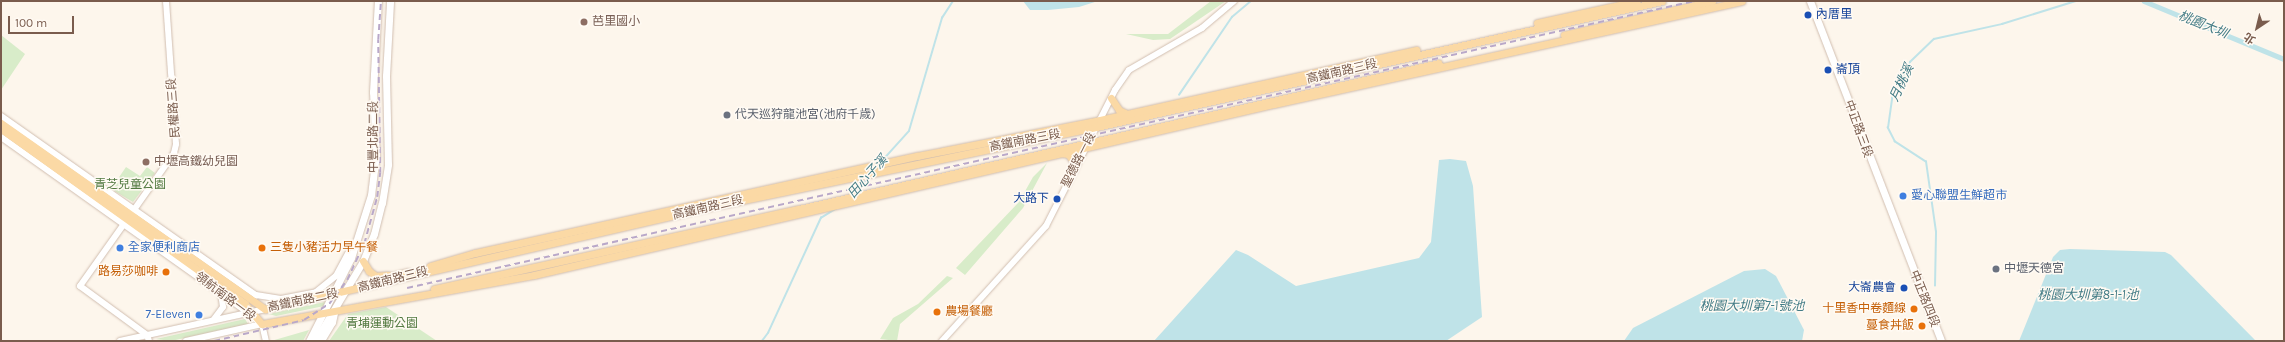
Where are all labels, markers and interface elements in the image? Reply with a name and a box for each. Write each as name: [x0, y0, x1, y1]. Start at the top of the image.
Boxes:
scale bar: [10, 8, 76, 34]
place label: 內厝里: [1816, 8, 1852, 22]
water label: 桃園大圳: [2176, 8, 2230, 42]
north arrow: [2237, 8, 2277, 48]
marker: 內厝里: [1803, 10, 1813, 20]
place label: 芭里國小: [592, 15, 640, 29]
text: 100 m: [15, 16, 47, 30]
marker: 芭里國小: [579, 17, 589, 27]
text: 北: [2242, 30, 2258, 47]
street label: 高鐵南路三段: [1305, 57, 1379, 87]
water label: 月桃溪: [1887, 62, 1917, 104]
place label: 崙頂: [1836, 63, 1860, 77]
marker: 崙頂: [1823, 65, 1833, 75]
street label: 民權路三段: [165, 78, 183, 138]
street label: 中正路三段: [1841, 98, 1875, 160]
street label: 中豐北路二段: [367, 101, 381, 173]
place label: 代天巡狩龍池宮(池府千歲): [735, 108, 876, 122]
marker: 代天巡狩龍池宮(池府千歲): [722, 110, 732, 120]
street label: 高鐵南路三段: [988, 127, 1062, 155]
street label: 聖德路一段: [1059, 130, 1099, 190]
water label: 田心子溪: [845, 152, 891, 202]
place label: 中壢高鐵幼兒園: [154, 155, 238, 169]
marker: 中壢高鐵幼兒園: [141, 157, 151, 167]
park label: 青芝兒童公園: [94, 178, 166, 192]
place label: 愛心聯盟生鮮超市: [1911, 189, 2007, 203]
marker: 愛心聯盟生鮮超市: [1898, 191, 1908, 201]
place label: 大路下: [1013, 192, 1049, 206]
street label: 高鐵南路三段: [671, 193, 745, 223]
marker: 大路下: [1052, 194, 1062, 204]
place label: 全家便利商店: [128, 241, 200, 255]
place label: 三隻小豬活力早午餐: [270, 241, 378, 255]
marker: 全家便利商店: [115, 243, 125, 253]
marker: 三隻小豬活力早午餐: [257, 243, 267, 253]
place label: 中壢天德宮: [2004, 262, 2064, 276]
street label: 高鐵南路三段: [356, 264, 430, 296]
marker: 中壢天德宮: [1991, 264, 2001, 274]
place label: 路易莎咖啡: [98, 265, 158, 279]
marker: 路易莎咖啡: [161, 267, 171, 277]
street label: 中正路四段: [1906, 268, 1942, 330]
street label: 領航南路一段: [192, 270, 258, 324]
place label: 大崙農會: [1848, 281, 1896, 295]
marker: 大崙農會: [1899, 283, 1909, 293]
street label: 高鐵南路二段: [266, 286, 340, 316]
water label: 桃園大圳第8-1-1池: [2037, 287, 2139, 303]
water label: 桃園大圳第7-1號池: [1700, 298, 1804, 314]
place label: 十里香中卷麵線: [1822, 302, 1906, 316]
marker: 十里香中卷麵線: [1909, 304, 1919, 314]
place label: 農場餐廳: [945, 305, 993, 319]
marker: 農場餐廳: [932, 307, 942, 317]
place label: 7-Eleven: [145, 308, 191, 322]
marker: 7-Eleven: [194, 310, 204, 320]
park label: 青埔運動公園: [346, 317, 418, 331]
place label: 蔓食丼飯: [1866, 319, 1914, 333]
marker: 蔓食丼飯: [1917, 321, 1927, 331]

